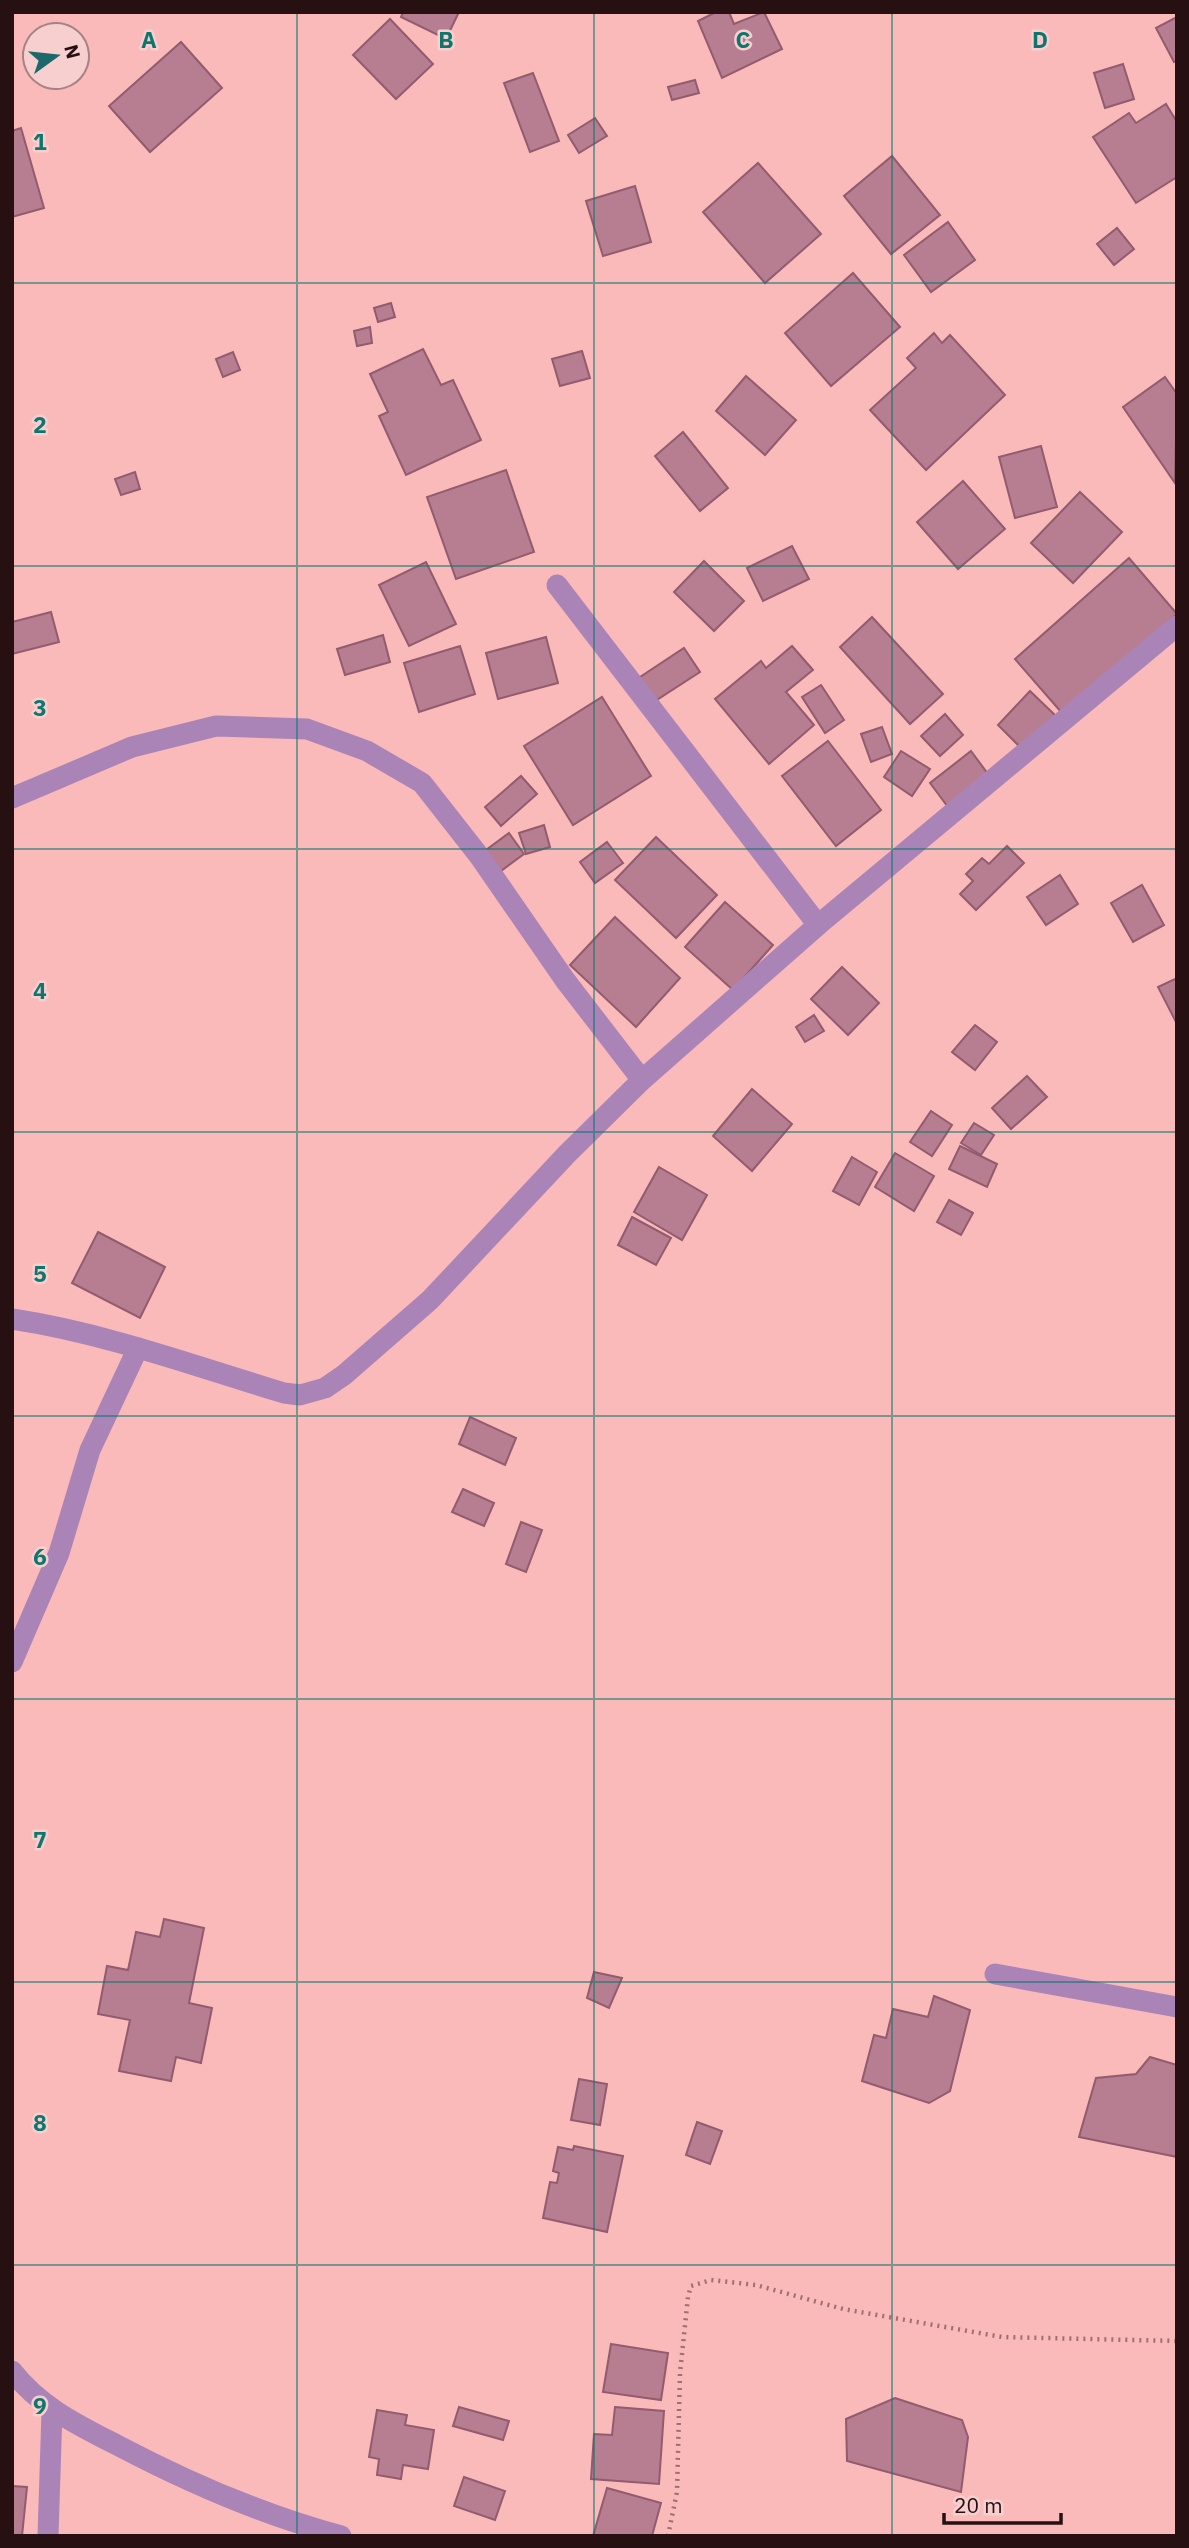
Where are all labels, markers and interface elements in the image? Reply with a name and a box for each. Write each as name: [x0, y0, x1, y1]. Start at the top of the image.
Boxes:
north arrow: [21, 21, 91, 91]
text: A: [141, 24, 157, 54]
text: B: [438, 24, 454, 54]
text: C: [736, 24, 751, 54]
text: D: [1032, 24, 1048, 54]
text: N: [59, 42, 86, 61]
text: 1: [33, 126, 47, 156]
text: 2: [33, 409, 47, 439]
text: 3: [33, 692, 47, 722]
text: 4: [33, 975, 47, 1005]
text: 5: [33, 1258, 47, 1288]
text: 6: [33, 1541, 47, 1571]
text: 7: [33, 1824, 47, 1854]
text: 8: [33, 2107, 47, 2137]
text: 9: [33, 2390, 47, 2420]
scale bar: [944, 2482, 1061, 2526]
text: 20 m: [954, 2491, 1003, 2519]

